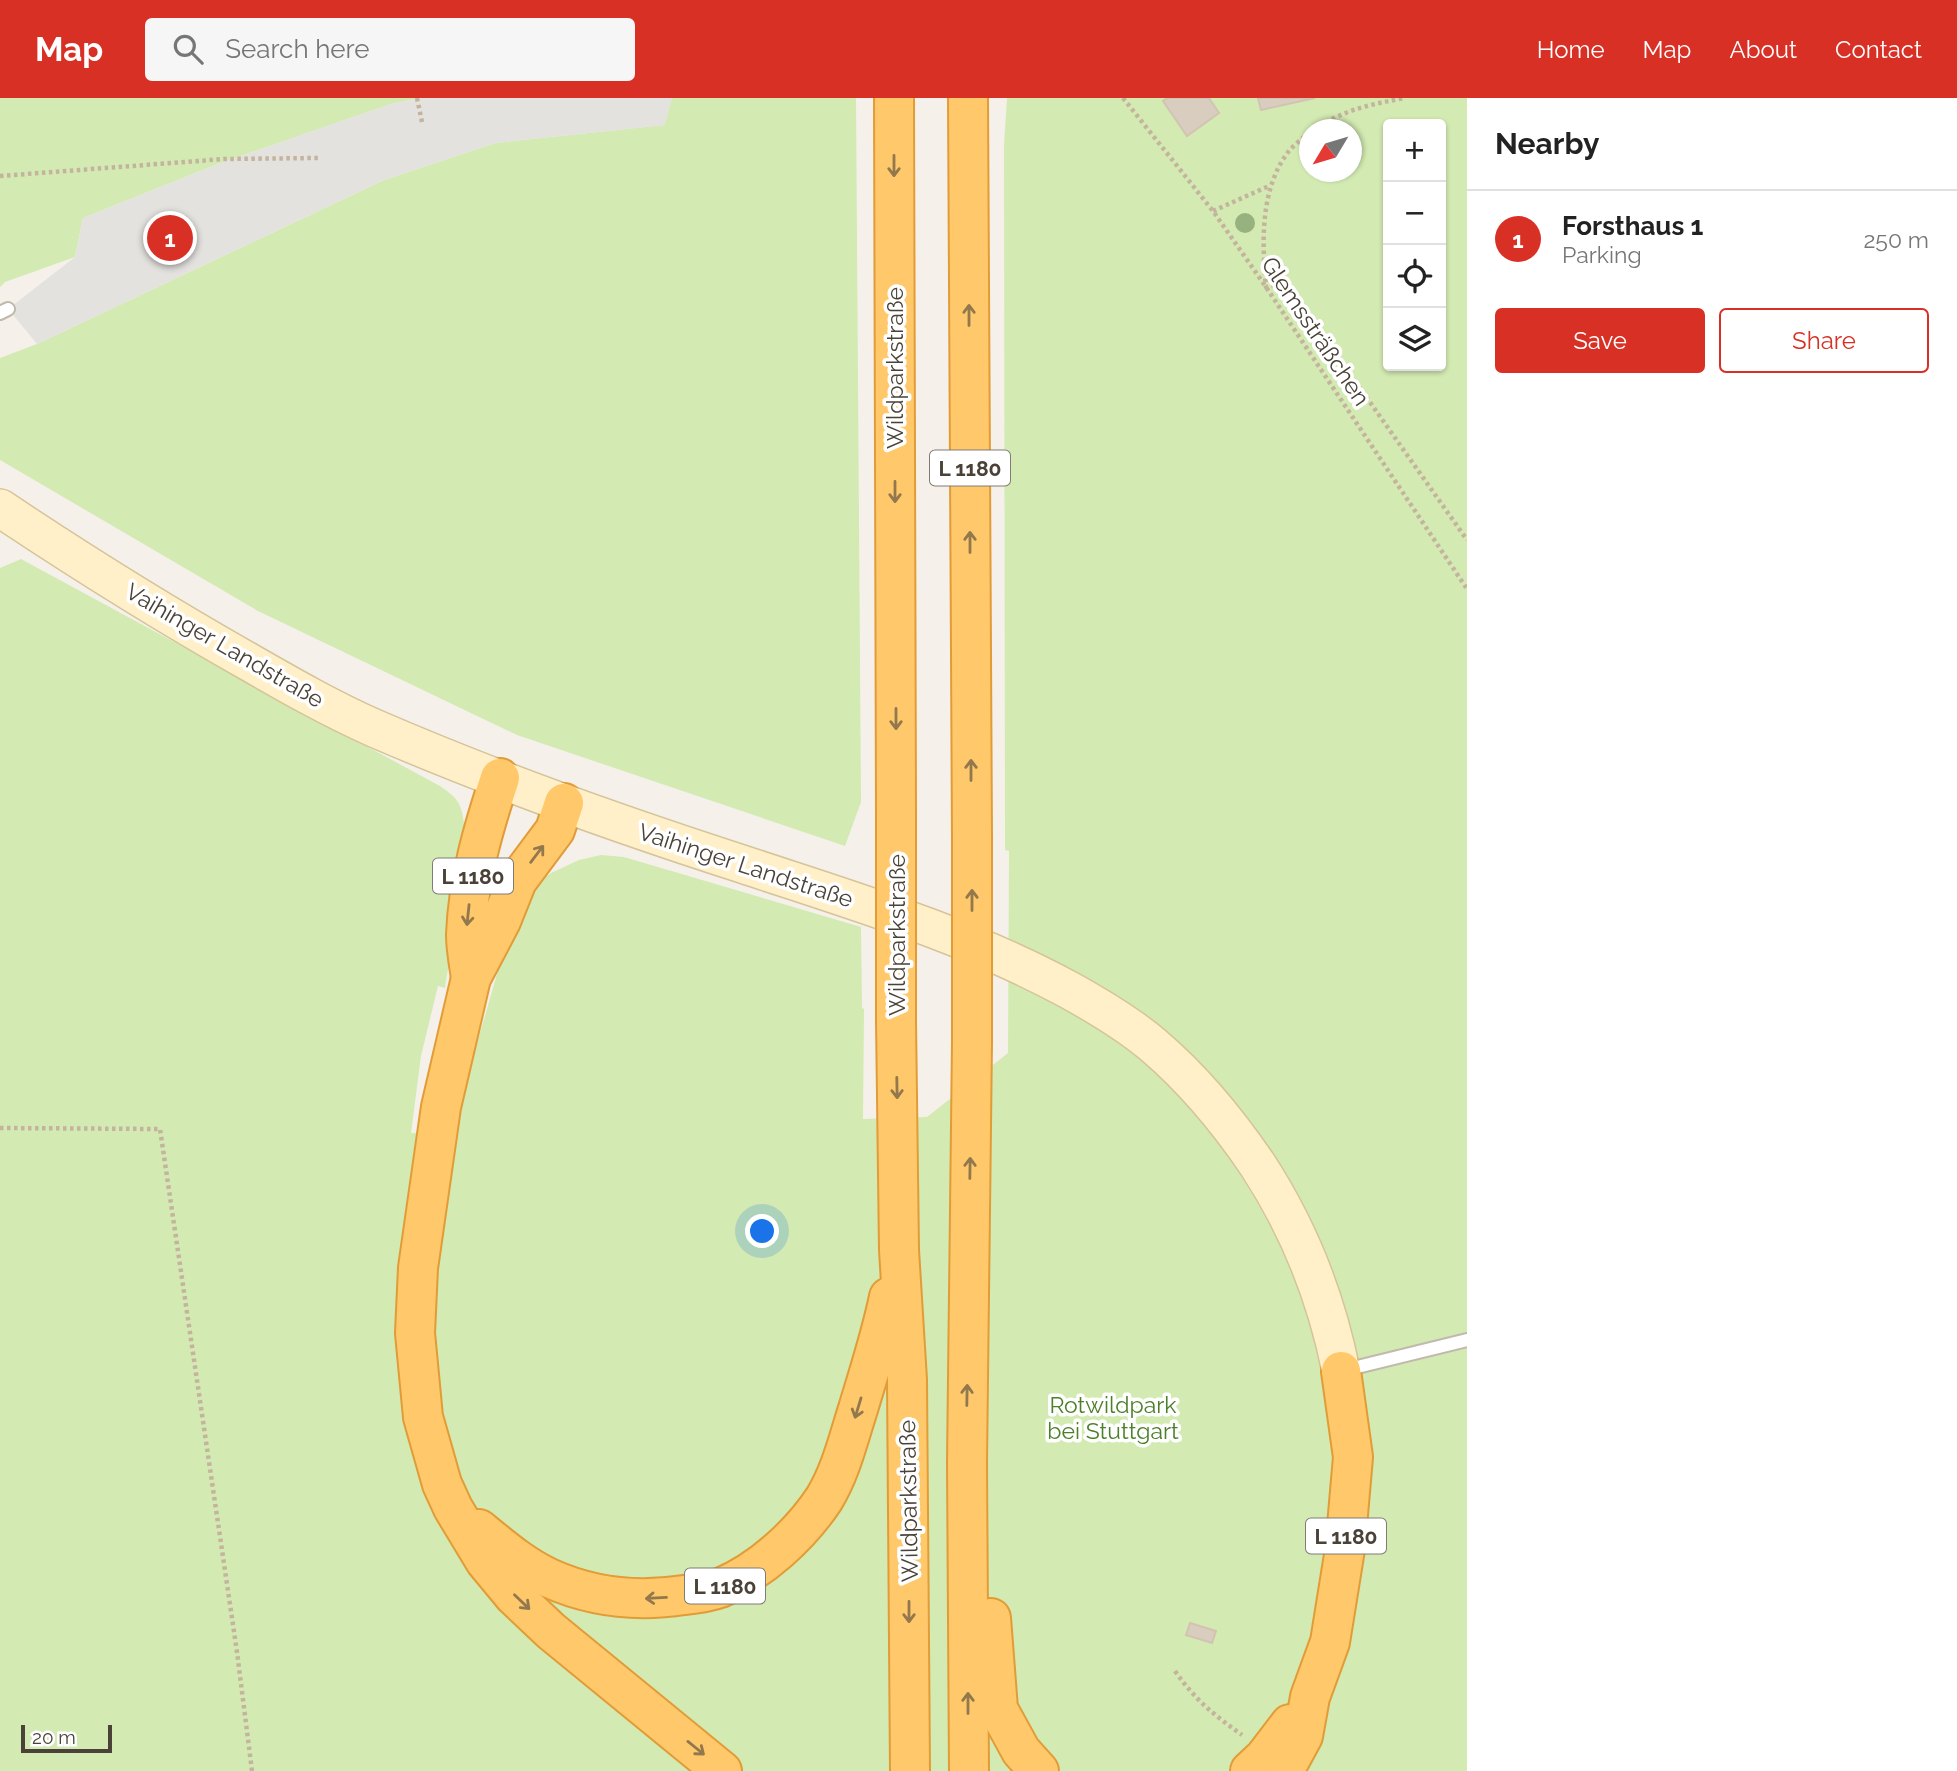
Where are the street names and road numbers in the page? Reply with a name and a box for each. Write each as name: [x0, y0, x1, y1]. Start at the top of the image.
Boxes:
street label: Glemssträßchen: [1256, 252, 1376, 410]
street label: Wildparkstraße: [881, 287, 908, 449]
road number: L 1180: [930, 450, 1010, 486]
street label: Vaihinger Landstraße: [121, 577, 329, 713]
street label: Vaihinger Landstraße: [635, 818, 857, 912]
street label: Wildparkstraße: [883, 854, 910, 1016]
road number: L 1180: [433, 858, 513, 894]
street label: Wildparkstraße: [893, 1420, 923, 1582]
road number: L 1180: [1306, 1518, 1386, 1554]
road number: L 1180: [685, 1568, 765, 1604]

